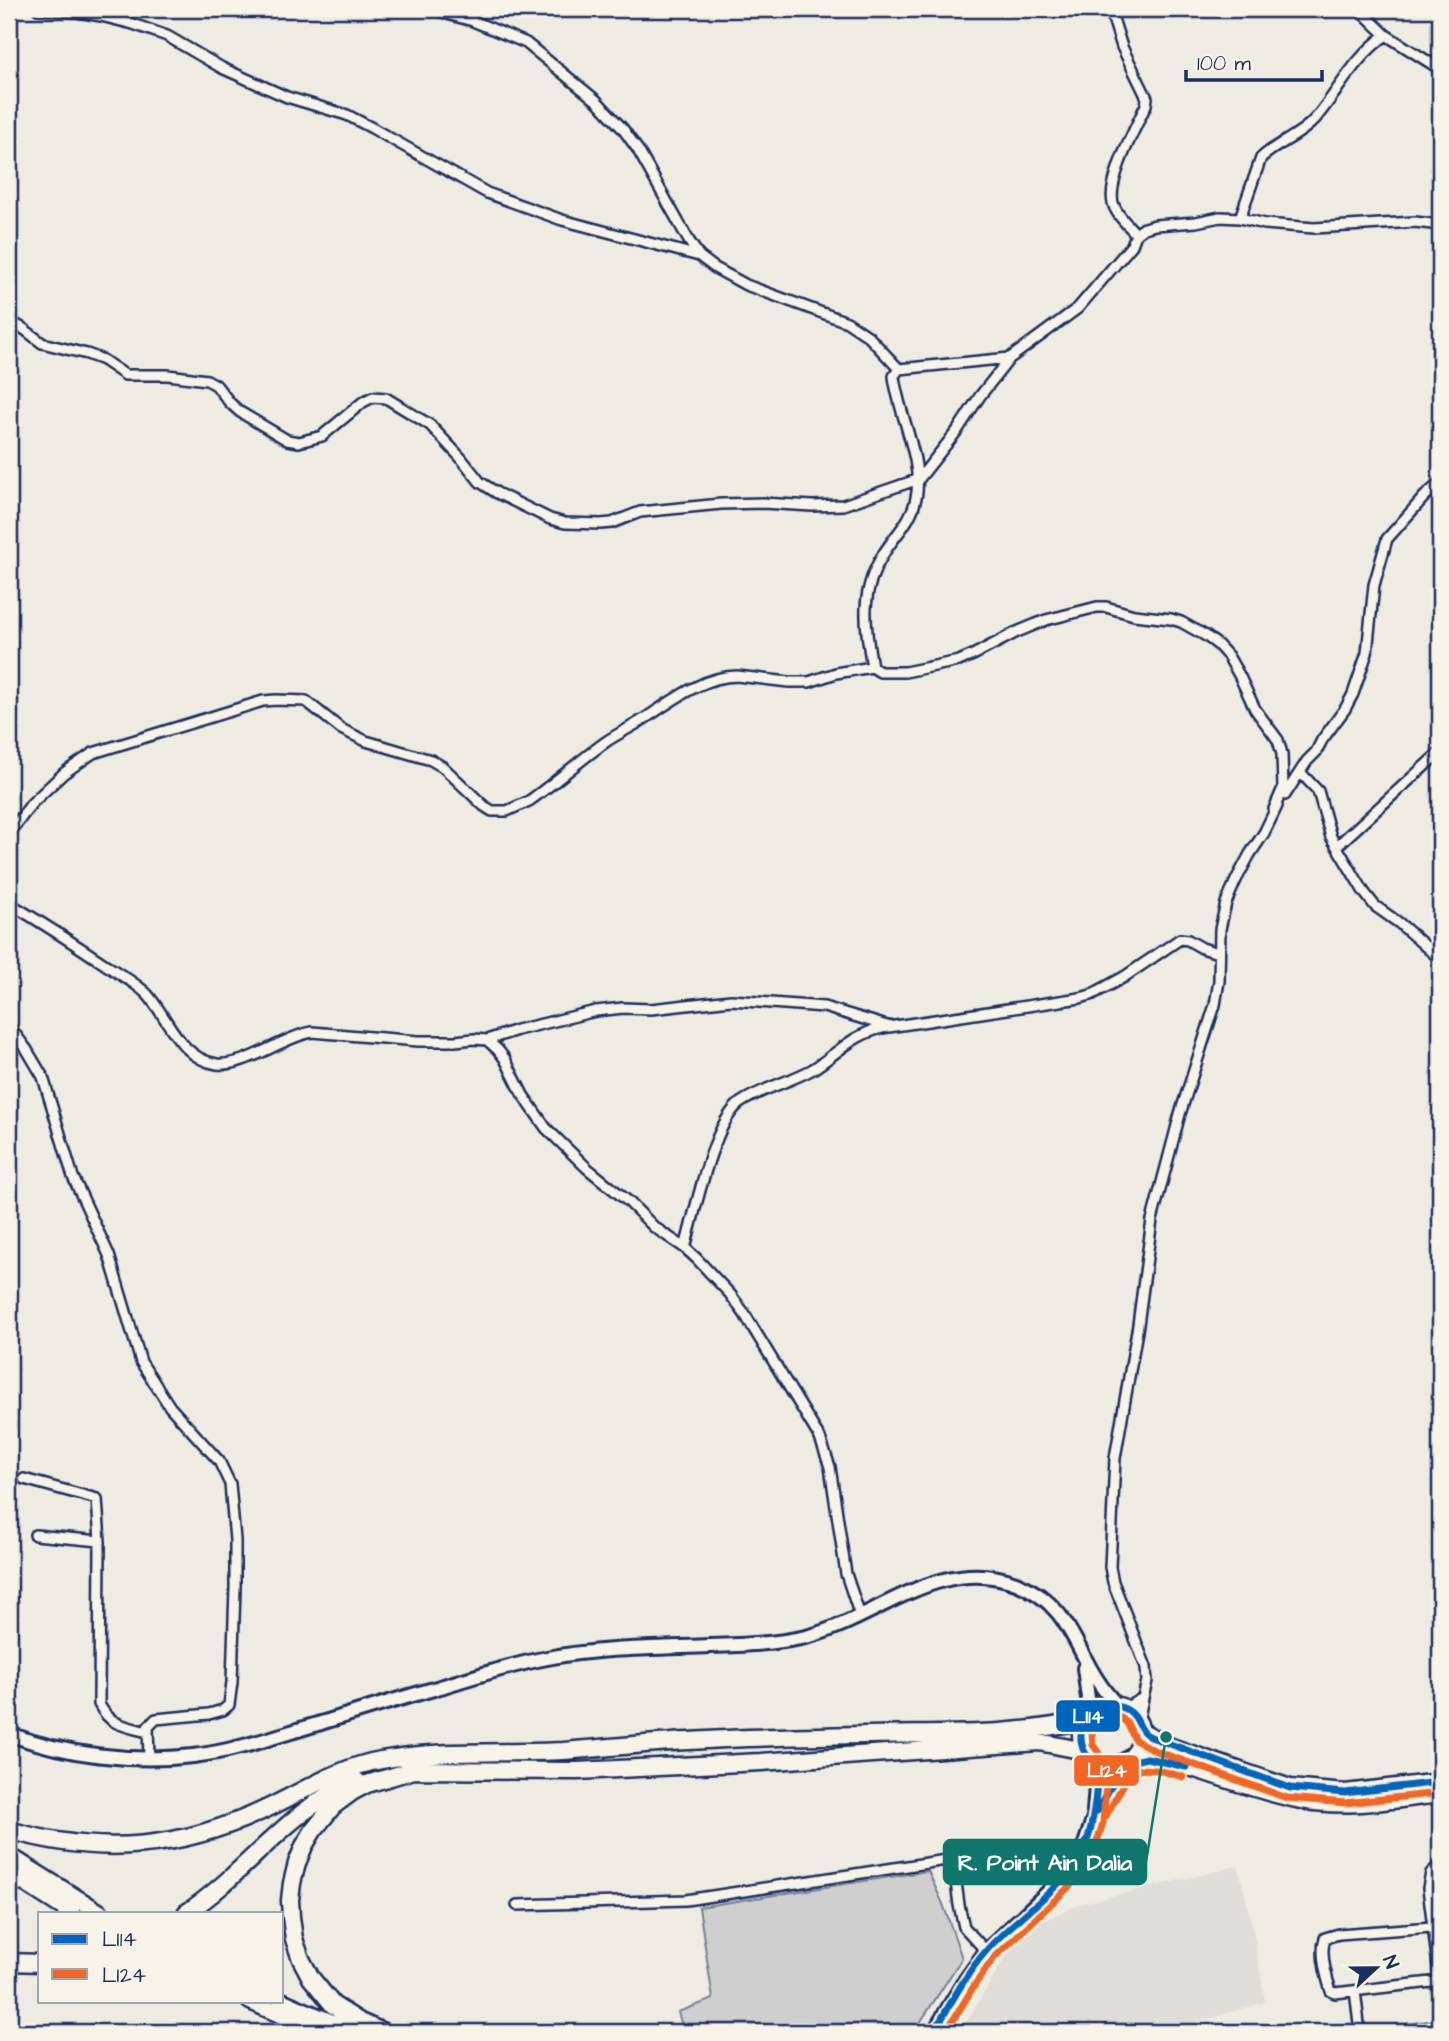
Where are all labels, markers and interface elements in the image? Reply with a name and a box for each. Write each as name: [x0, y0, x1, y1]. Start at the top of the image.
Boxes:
scale bar: [1186, 38, 1323, 82]
text: 100 m: [1197, 49, 1252, 78]
line badge: LI14: [1055, 1699, 1121, 1733]
text: LI14: [1072, 1704, 1104, 1731]
line badge: LI24: [1073, 1754, 1140, 1787]
text: LI24: [1087, 1758, 1127, 1785]
callout: R. Point Ain Dalia: [944, 1840, 1146, 1884]
text: R. Point Ain Dalia: [958, 1847, 1132, 1879]
legend: [38, 1912, 284, 2002]
text: LI14: [102, 1925, 137, 1954]
north arrow: [1340, 1932, 1410, 2002]
text: N: [1376, 1952, 1405, 1973]
text: LI24: [102, 1961, 146, 1990]

